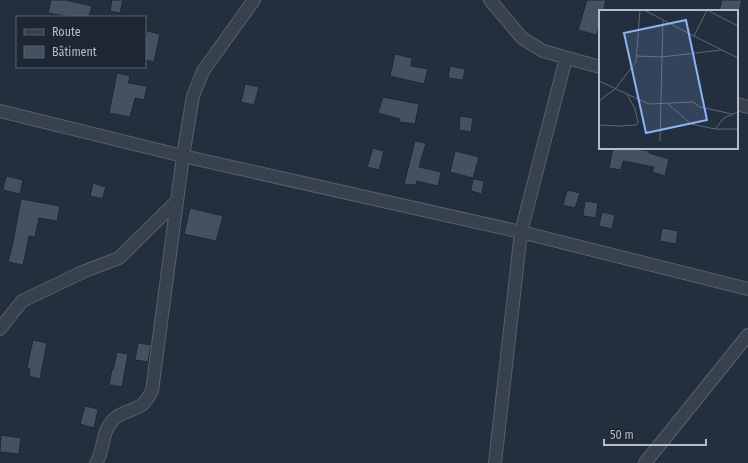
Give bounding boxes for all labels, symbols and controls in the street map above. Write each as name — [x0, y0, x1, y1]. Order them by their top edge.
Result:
inset map — [599, 10, 738, 149]
legend — [16, 16, 146, 68]
text: Route — [52, 25, 81, 39]
text: Bâtiment — [52, 45, 97, 59]
scale bar — [604, 421, 706, 447]
text: 50 m — [610, 428, 634, 442]

